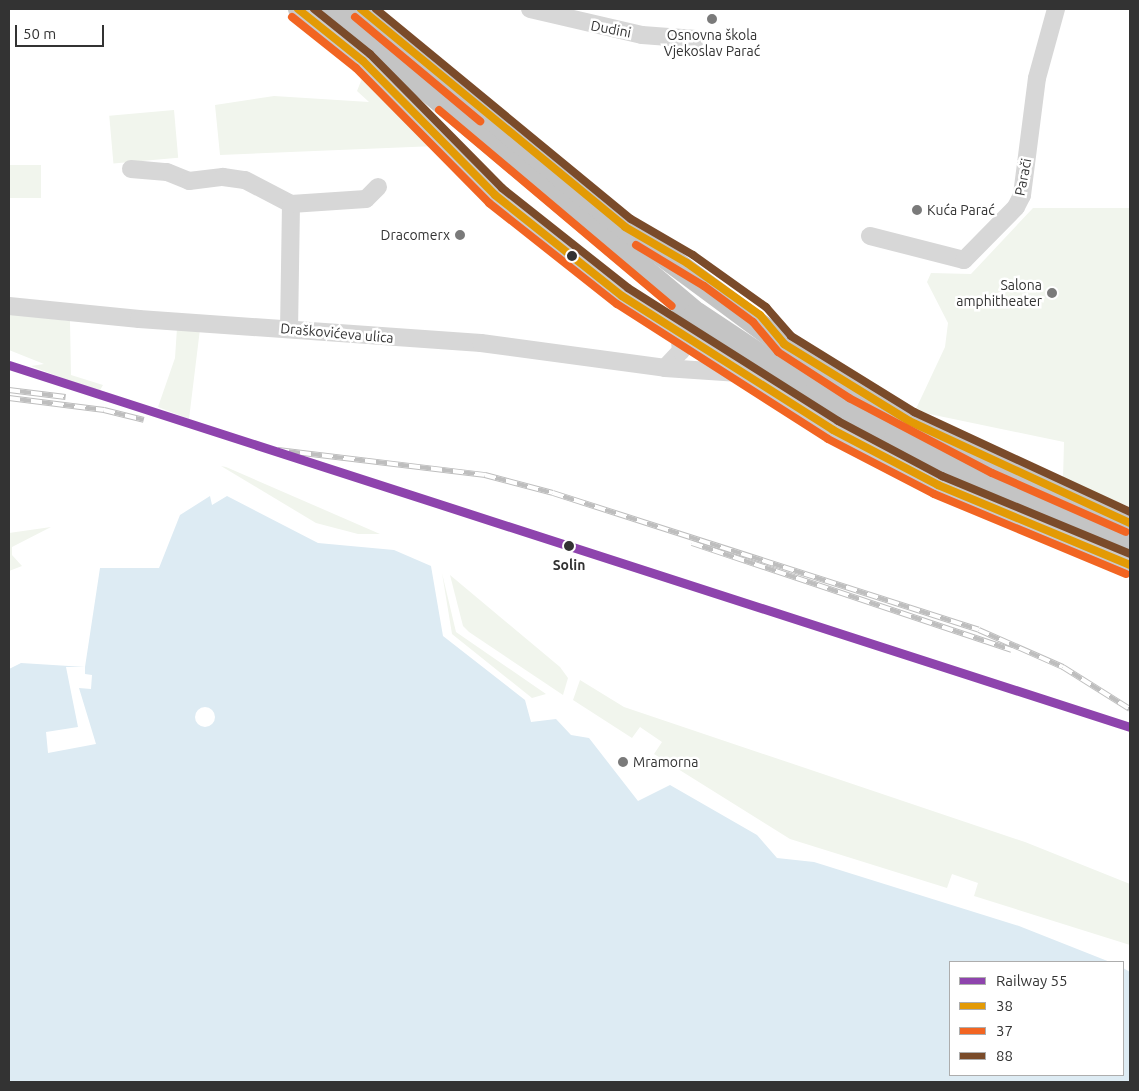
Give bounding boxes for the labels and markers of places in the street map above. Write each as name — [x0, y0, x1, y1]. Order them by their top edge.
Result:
marker: Osnovna škola Vjekoslav Parać — [706, 13, 718, 25]
place label: Osnovna škola Vjekoslav Parać — [664, 27, 760, 59]
place label: Kuća Parać — [927, 202, 995, 218]
marker: Kuća Parać — [911, 204, 923, 216]
place label: Dracomerx — [381, 227, 450, 243]
marker: Dracomerx — [454, 229, 466, 241]
unlabelled marker — [567, 251, 577, 261]
place label: Salona amphitheater — [956, 277, 1042, 310]
marker: Salona amphitheater — [1046, 287, 1058, 299]
marker: Solin — [560, 537, 578, 555]
place label: Solin — [553, 557, 585, 573]
place label: Mramorna — [633, 754, 698, 770]
marker: Mramorna — [617, 756, 629, 768]

